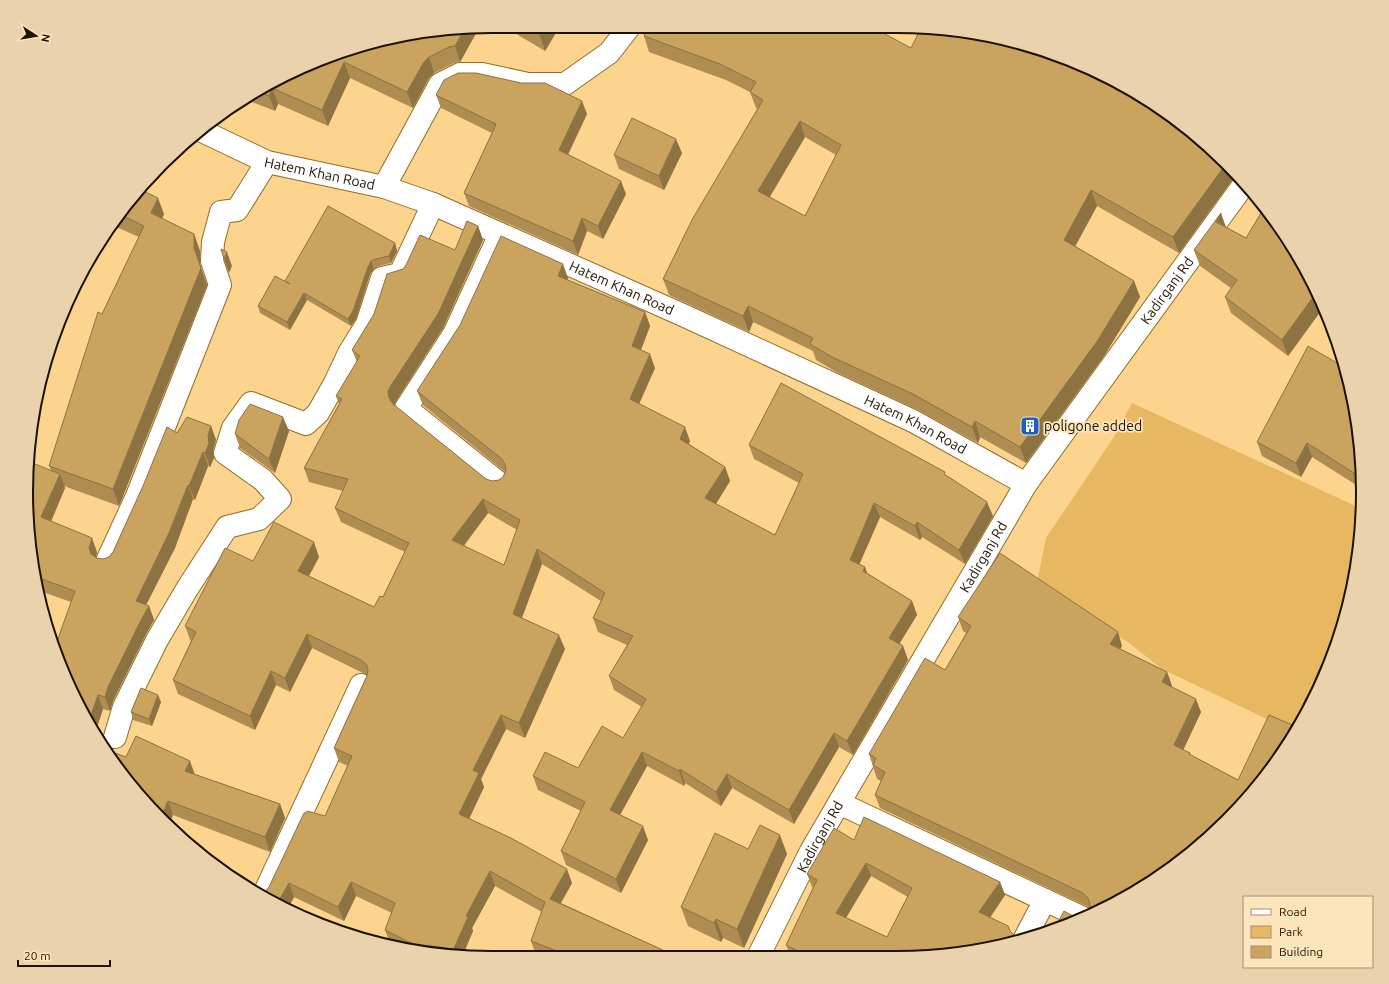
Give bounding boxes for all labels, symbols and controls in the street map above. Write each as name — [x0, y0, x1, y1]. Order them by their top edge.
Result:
north arrow — [16, 16, 56, 56]
text: N — [39, 33, 53, 43]
street label: Hatem Khan Road — [263, 154, 377, 193]
street label: Kadirganj Rd — [1137, 254, 1197, 327]
street label: Hatem Khan Road — [567, 258, 676, 318]
street label: Hatem Khan Road — [862, 392, 969, 457]
building icon: poligone added — [1019, 415, 1041, 437]
place label: poligone added — [1044, 418, 1142, 434]
street label: Kadirganj Rd — [956, 519, 1010, 595]
street label: Kadirganj Rd — [794, 798, 846, 875]
legend — [1243, 896, 1373, 968]
text: Road — [1279, 905, 1307, 918]
text: Park — [1279, 925, 1303, 938]
scale bar — [18, 942, 110, 968]
text: Building — [1279, 945, 1323, 958]
text: 20 m — [24, 949, 51, 962]

